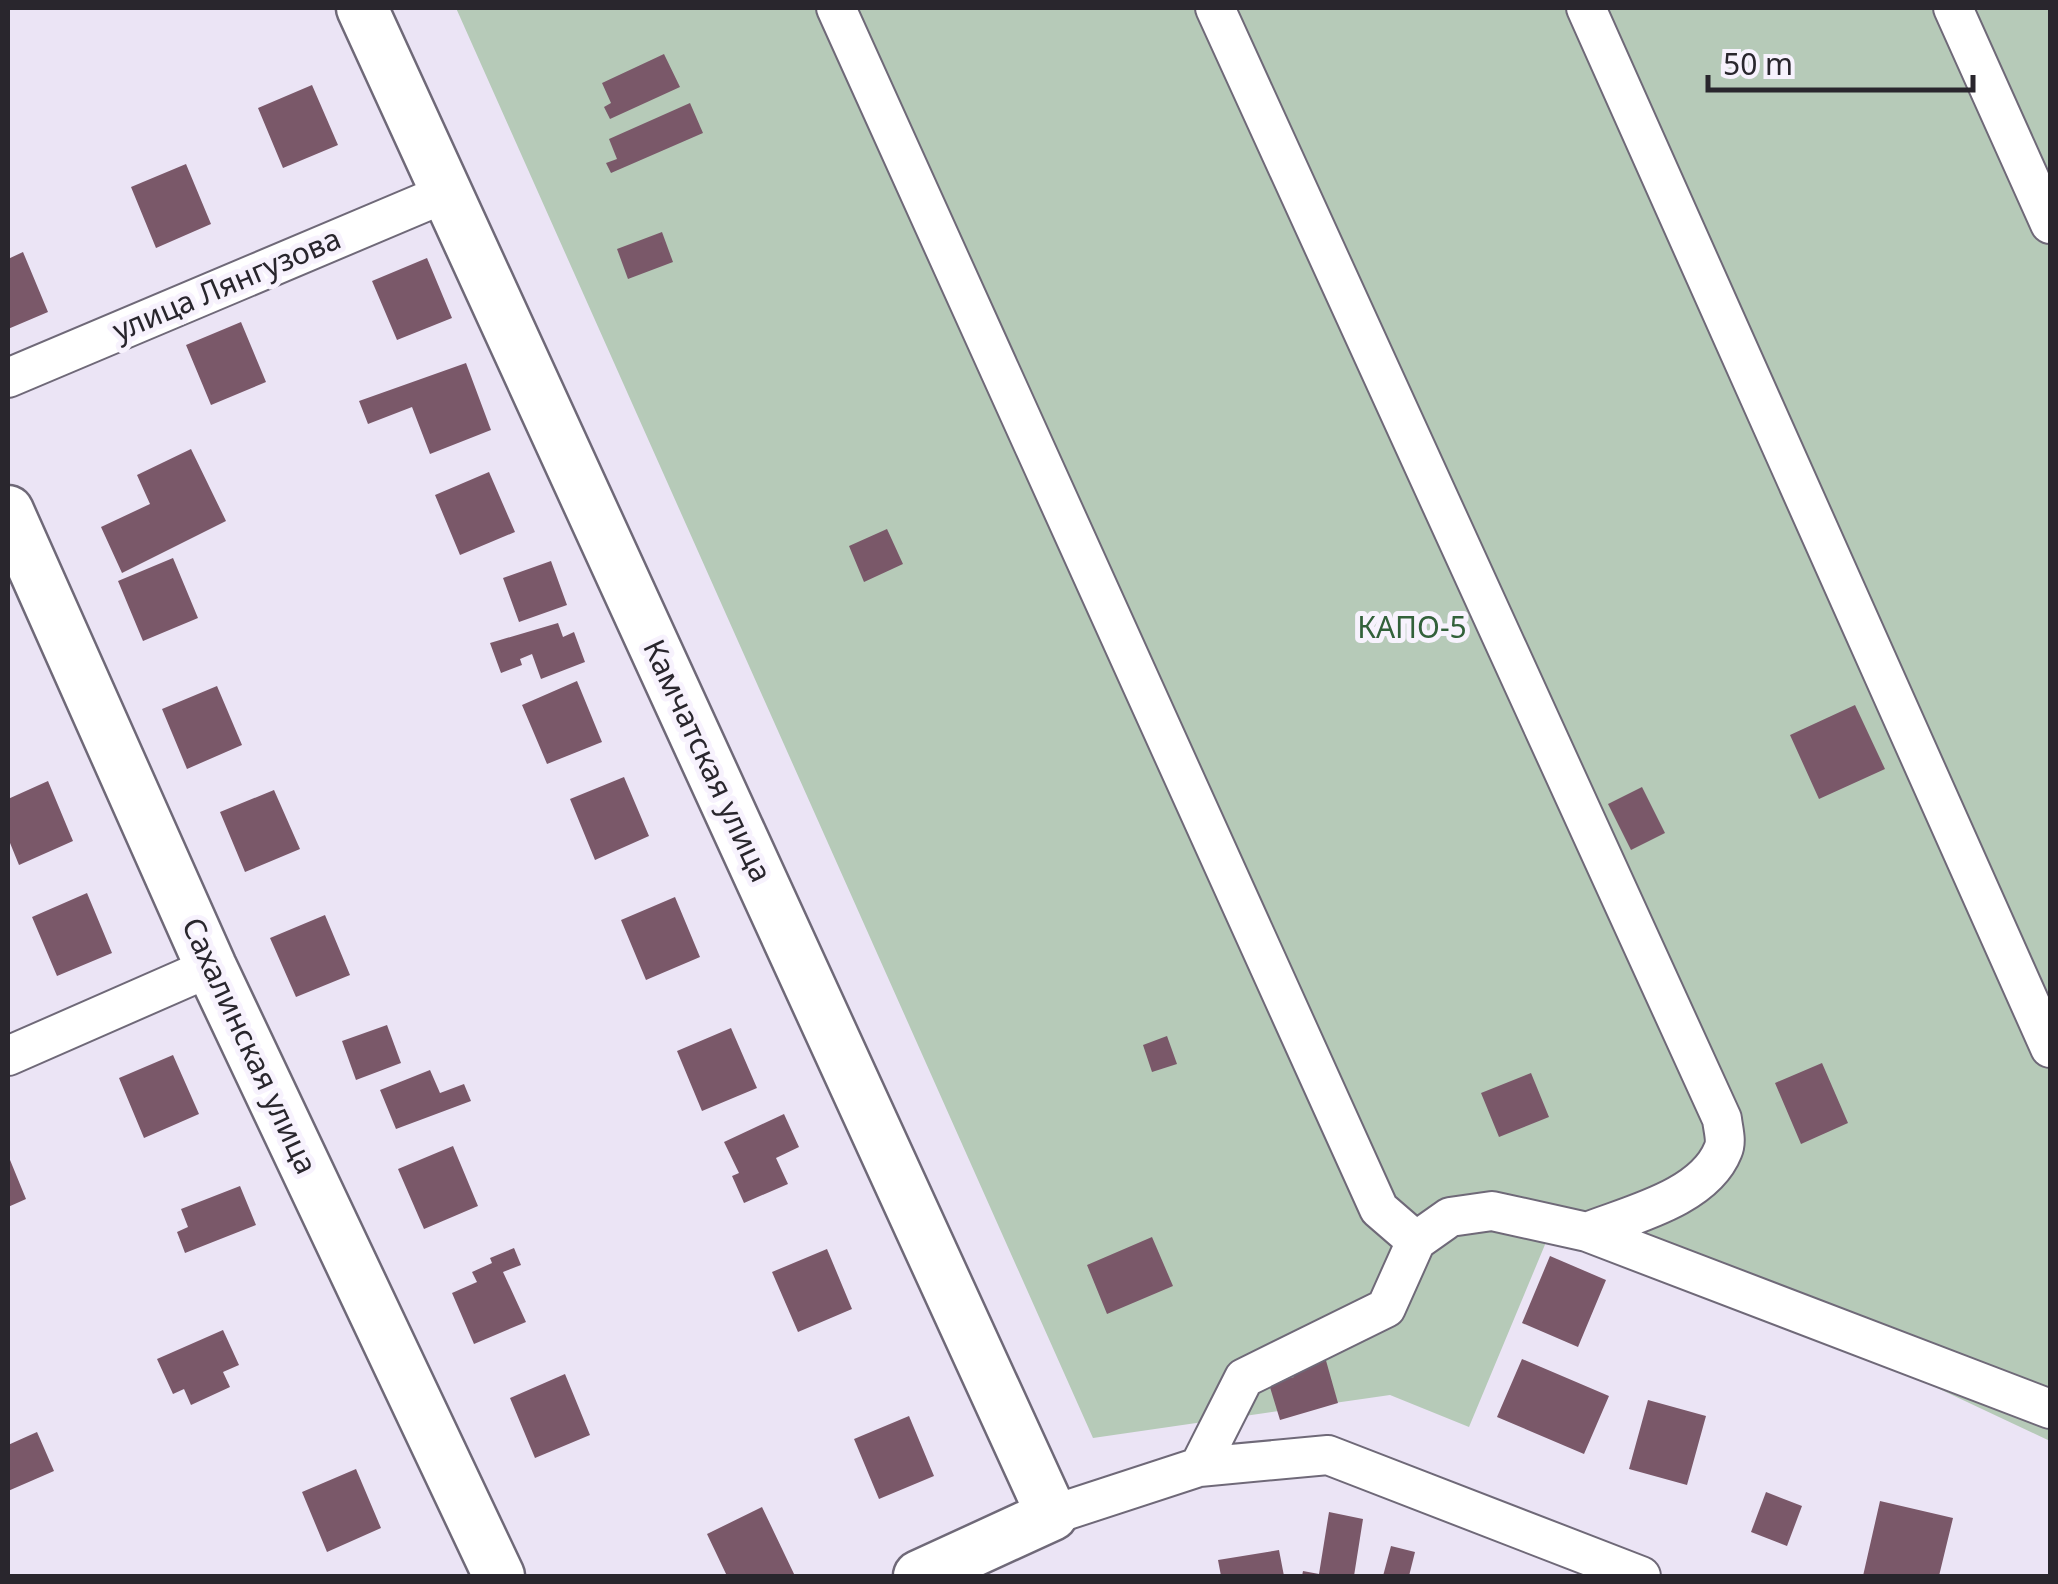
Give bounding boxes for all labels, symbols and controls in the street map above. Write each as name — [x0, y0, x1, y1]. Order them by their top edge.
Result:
scale bar — [1708, 30, 1973, 92]
text: 50 m — [1723, 43, 1793, 84]
street label: улица Лянгузова — [106, 217, 347, 350]
park label: КАПО-5 — [1357, 606, 1467, 647]
street label: Камчатская улица — [634, 633, 782, 888]
street label: Сахалинская улица — [173, 911, 328, 1180]

